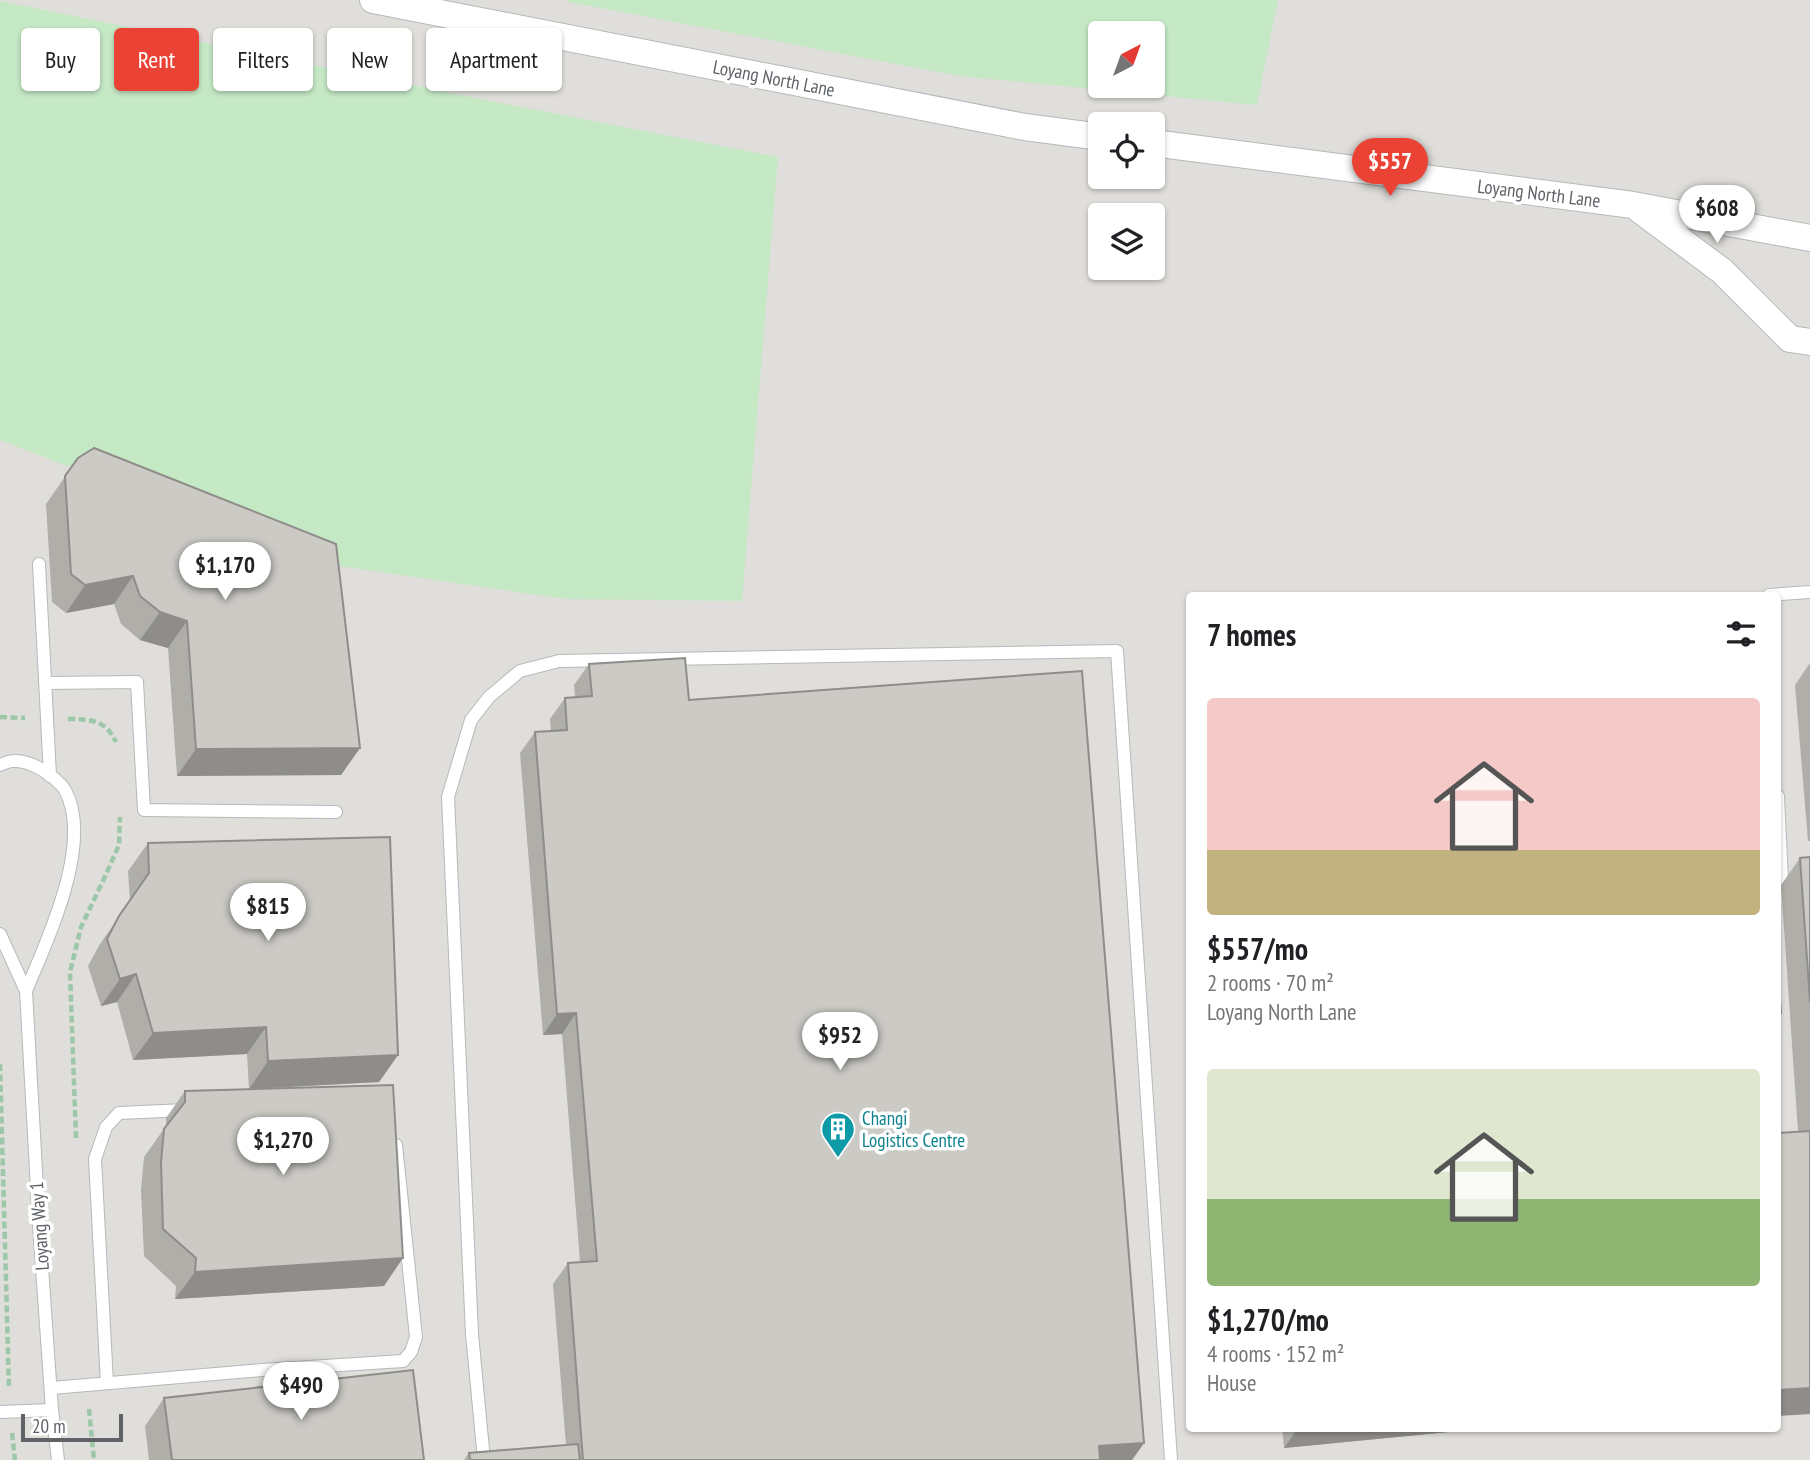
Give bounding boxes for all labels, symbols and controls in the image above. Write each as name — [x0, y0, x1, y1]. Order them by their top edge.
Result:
north arrow — [1088, 21, 1166, 98]
map controls — [1088, 21, 1165, 280]
chip: Buy — [21, 28, 100, 91]
chip: Rent — [114, 28, 199, 91]
chip: Filters — [213, 28, 313, 91]
chip: New — [327, 28, 412, 91]
chip: Apartment — [426, 28, 562, 91]
street label: Loyang North Lane — [711, 54, 837, 102]
button: locate — [1088, 112, 1165, 189]
pin: $557 — [1349, 138, 1431, 198]
text: $557 — [1368, 146, 1412, 175]
street label: Loyang North Lane — [1476, 174, 1602, 212]
pin: $608 — [1676, 186, 1758, 245]
text: $608 — [1695, 193, 1739, 222]
button: layers — [1088, 203, 1165, 280]
pin: $1,170 — [168, 542, 282, 602]
text: $1,170 — [195, 550, 255, 579]
text: 7 homes — [1207, 615, 1296, 654]
icon: filters — [1722, 615, 1760, 653]
icon: home — [1421, 743, 1547, 869]
pin: $815 — [227, 884, 309, 943]
text: $815 — [246, 891, 290, 920]
text: $557/mo — [1207, 929, 1308, 968]
text: 2 rooms · 70 m² — [1207, 968, 1334, 997]
text: Loyang North Lane — [1207, 997, 1357, 1026]
pin: $952 — [799, 1012, 881, 1072]
text: $952 — [818, 1020, 862, 1049]
place label: Changi Logistics Centre — [862, 1106, 965, 1152]
building icon: Changi Logistics Centre — [819, 1110, 857, 1159]
icon: home — [1421, 1114, 1547, 1240]
pin: $1,270 — [226, 1118, 340, 1177]
text: $1,270 — [253, 1125, 313, 1154]
street label: Loyang Way 1 — [24, 1181, 54, 1271]
text: $1,270/mo — [1207, 1300, 1329, 1339]
text: 4 rooms · 152 m² — [1207, 1339, 1344, 1368]
pin: $490 — [260, 1362, 342, 1422]
text: House — [1207, 1368, 1257, 1397]
text: $490 — [279, 1370, 323, 1399]
scale bar — [21, 1411, 122, 1443]
text: 20 m — [32, 1414, 66, 1438]

